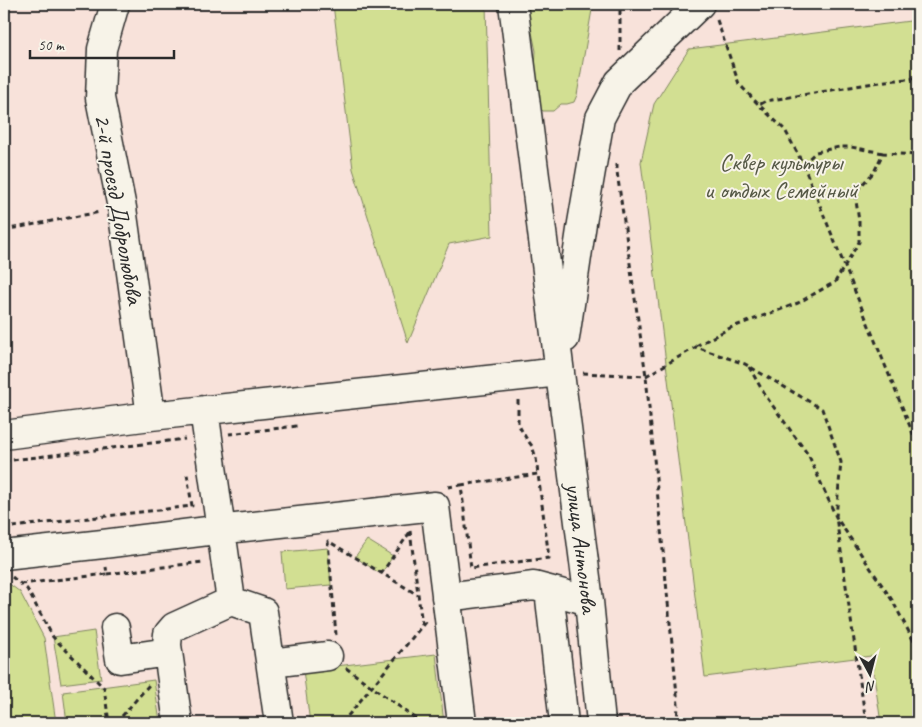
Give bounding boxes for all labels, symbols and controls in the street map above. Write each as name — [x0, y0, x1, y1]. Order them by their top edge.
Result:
scale bar — [30, 28, 174, 60]
text: 50 m — [38, 36, 65, 55]
street label: 2-й проезд Добролюбова — [87, 111, 151, 308]
park label: Сквер культуры и отдых Семейный — [704, 147, 860, 205]
street label: улица Антонова — [559, 480, 605, 617]
north arrow — [844, 650, 894, 700]
text: N — [864, 677, 877, 696]

